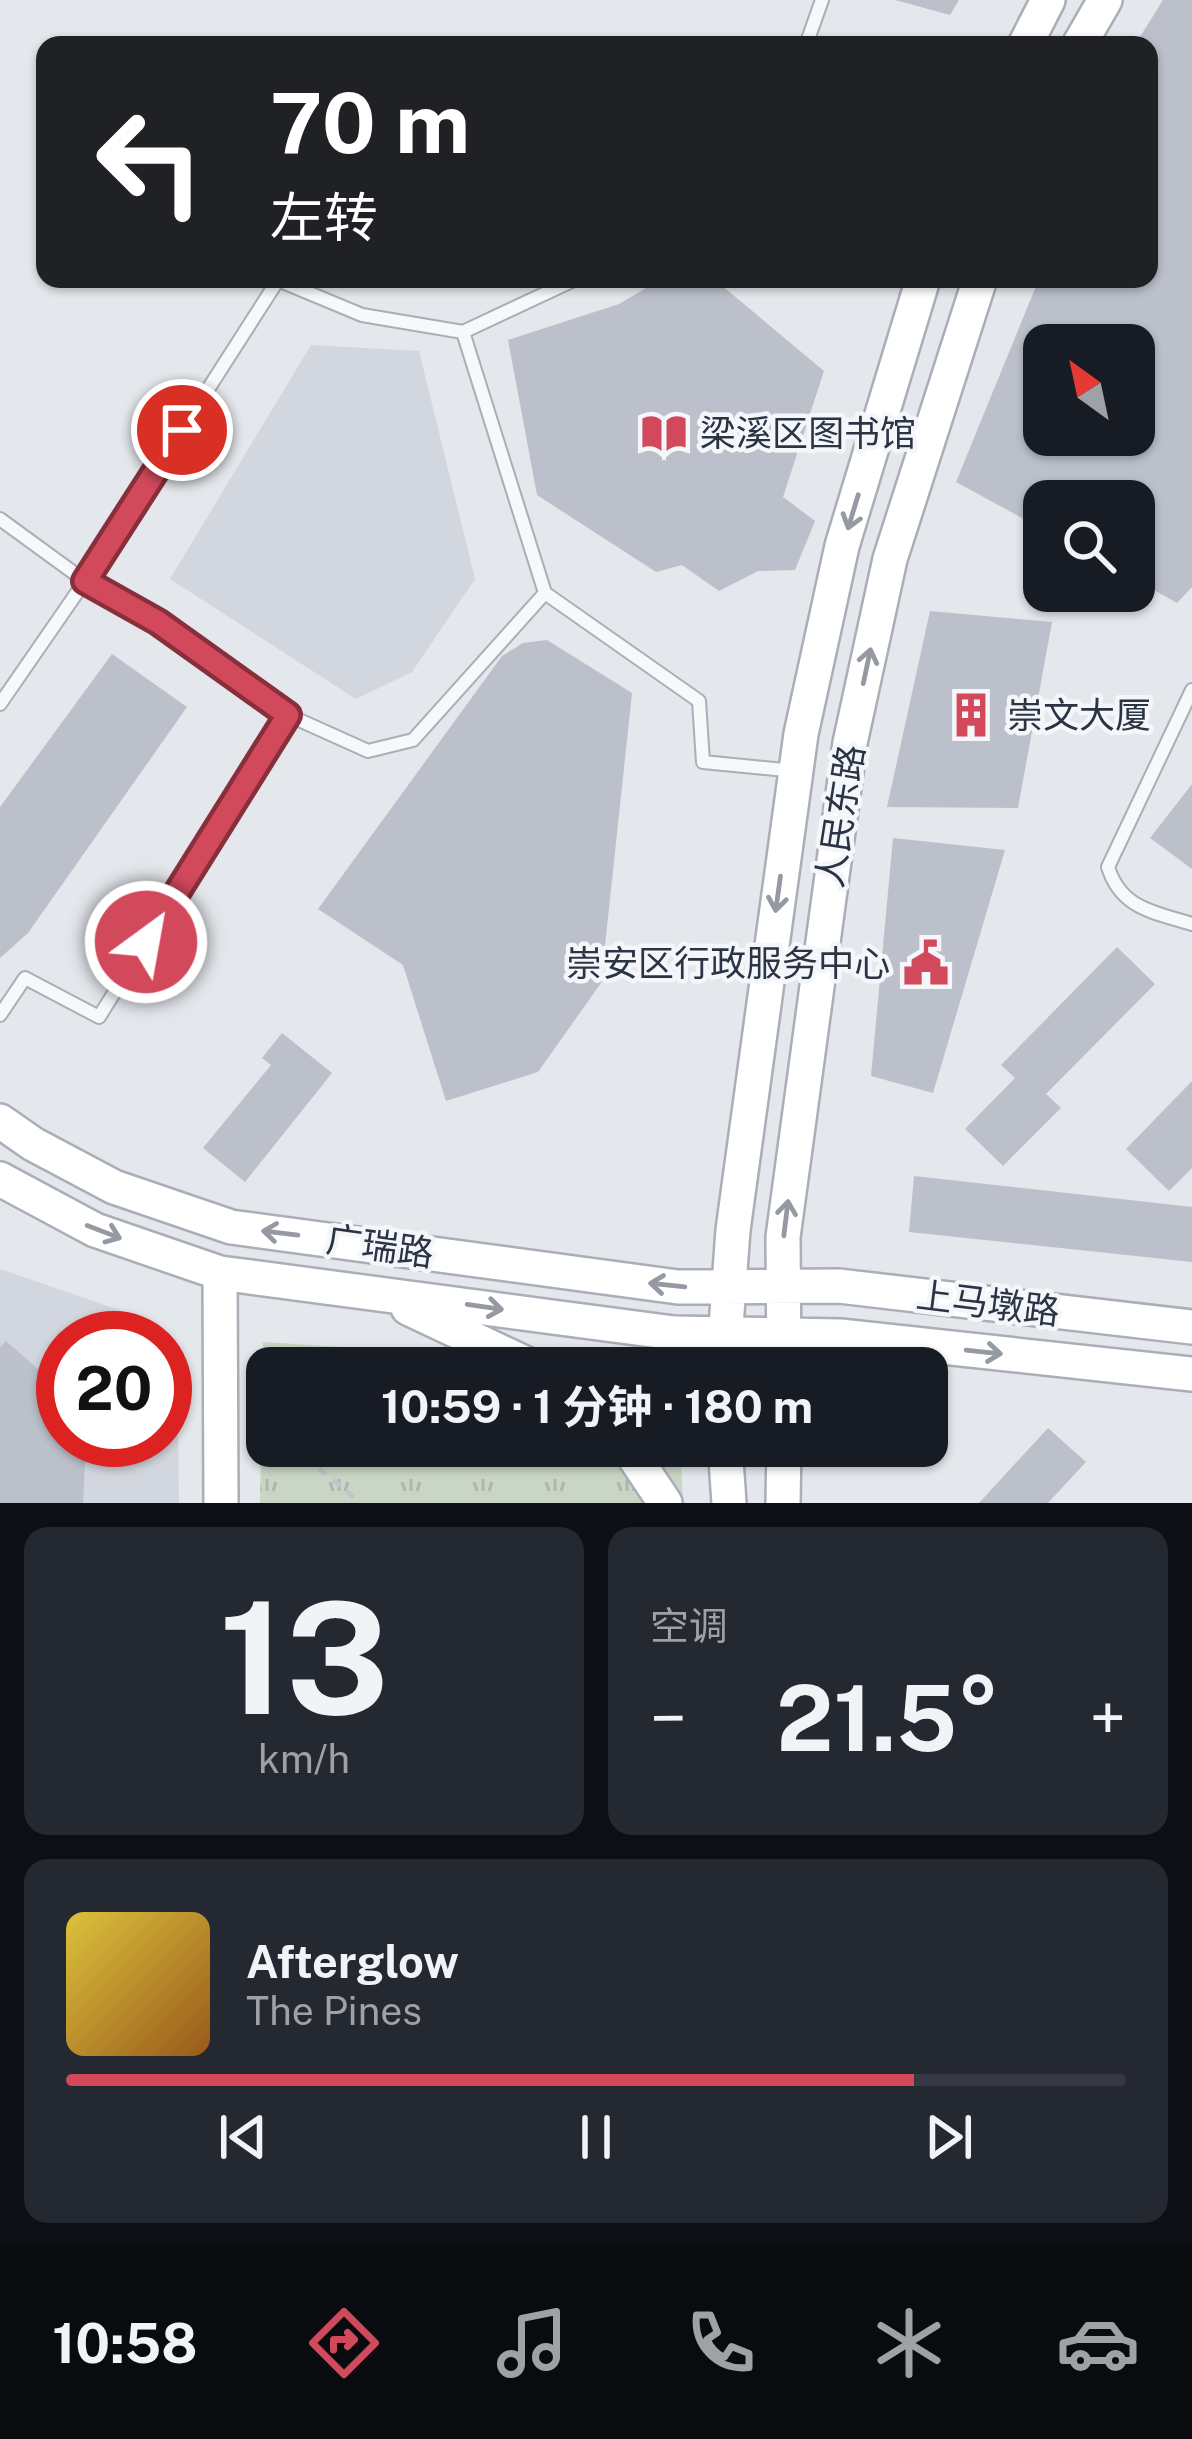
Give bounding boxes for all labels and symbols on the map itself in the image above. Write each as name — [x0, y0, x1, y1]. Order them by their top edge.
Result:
north arrow — [1023, 324, 1155, 456]
pin — [131, 379, 233, 481]
library icon: 梁溪区图书馆 — [639, 408, 689, 458]
place label: 梁溪区图书馆 — [700, 412, 916, 454]
one-way arrow — [841, 492, 863, 530]
one-way arrow — [856, 648, 879, 686]
building icon: 崇文大厦 — [946, 690, 996, 740]
place label: 崇文大厦 — [1007, 694, 1151, 736]
street label: 人民东路 — [808, 742, 872, 890]
one-way arrow — [766, 874, 789, 913]
position arrow — [83, 879, 209, 1005]
public building icon: 崇安区行政服务中心 — [901, 938, 951, 988]
place label: 崇安区行政服务中心 — [566, 942, 890, 984]
one-way arrow — [775, 1199, 797, 1238]
street label: 广瑞路 — [324, 1218, 436, 1274]
one-way arrow — [262, 1221, 301, 1243]
one-way arrow — [84, 1223, 121, 1245]
one-way arrow — [648, 1273, 687, 1296]
street label: 上马墩路 — [914, 1273, 1062, 1333]
one-way arrow — [465, 1296, 504, 1318]
speed limit sign: 20 — [36, 1311, 192, 1467]
one-way arrow — [964, 1341, 1003, 1364]

